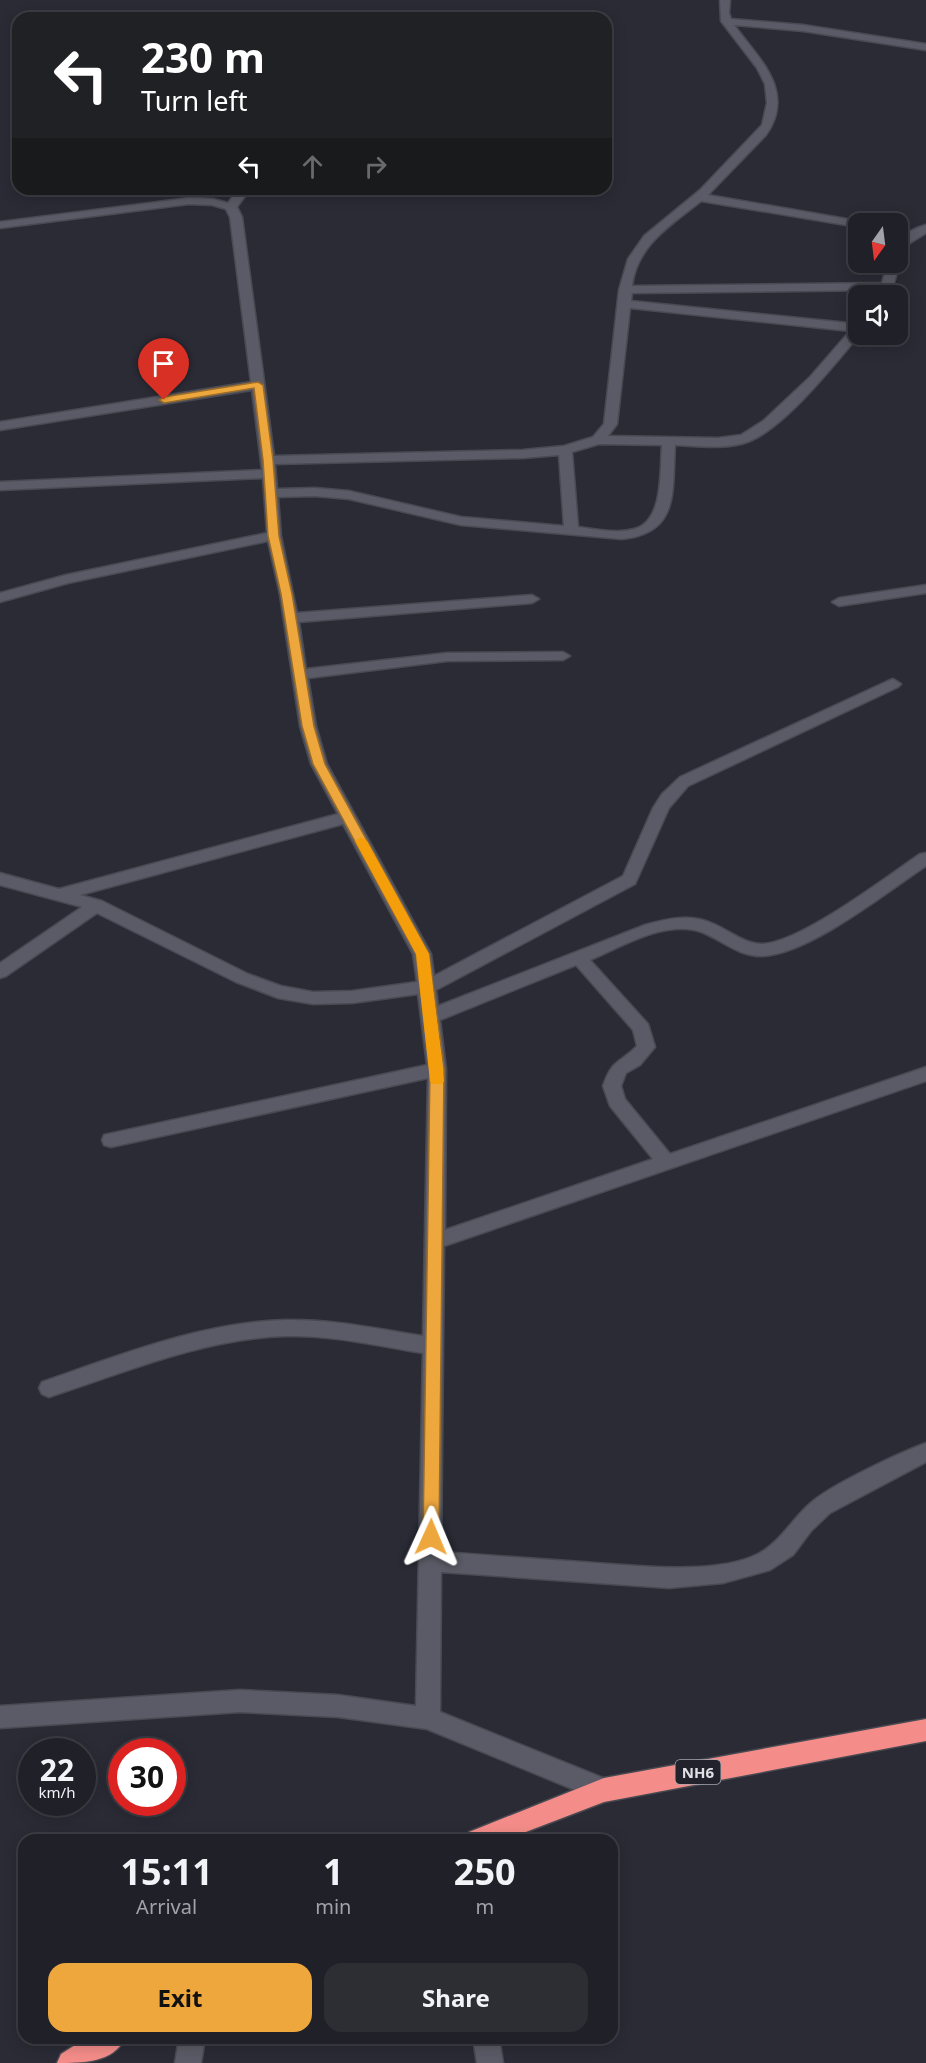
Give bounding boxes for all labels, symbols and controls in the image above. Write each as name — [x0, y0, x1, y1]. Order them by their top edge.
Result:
text: 230 m — [141, 28, 265, 85]
icon: left — [42, 36, 120, 114]
text: Turn left — [141, 82, 247, 119]
icon: left — [233, 150, 266, 183]
icon: ahead — [296, 150, 329, 183]
icon: right — [359, 150, 392, 183]
north arrow — [848, 213, 908, 273]
map controls — [848, 213, 908, 345]
button: sound — [848, 285, 908, 345]
pin — [138, 338, 189, 400]
icon: arrive — [147, 347, 180, 380]
position arrow — [399, 1505, 463, 1569]
speed limit sign: 30 — [108, 1738, 186, 1816]
text: 22 — [40, 1749, 74, 1790]
road number: NH6 — [676, 1760, 720, 1784]
text: km/h — [39, 1782, 75, 1802]
text: 15:11 — [120, 1847, 213, 1896]
text: 1 — [323, 1847, 344, 1896]
text: 250 — [454, 1847, 516, 1896]
text: Arrival — [136, 1893, 197, 1920]
text: min — [315, 1893, 351, 1920]
text: m — [475, 1893, 494, 1920]
button: Exit — [48, 1963, 312, 2032]
button: Share — [324, 1963, 588, 2032]

